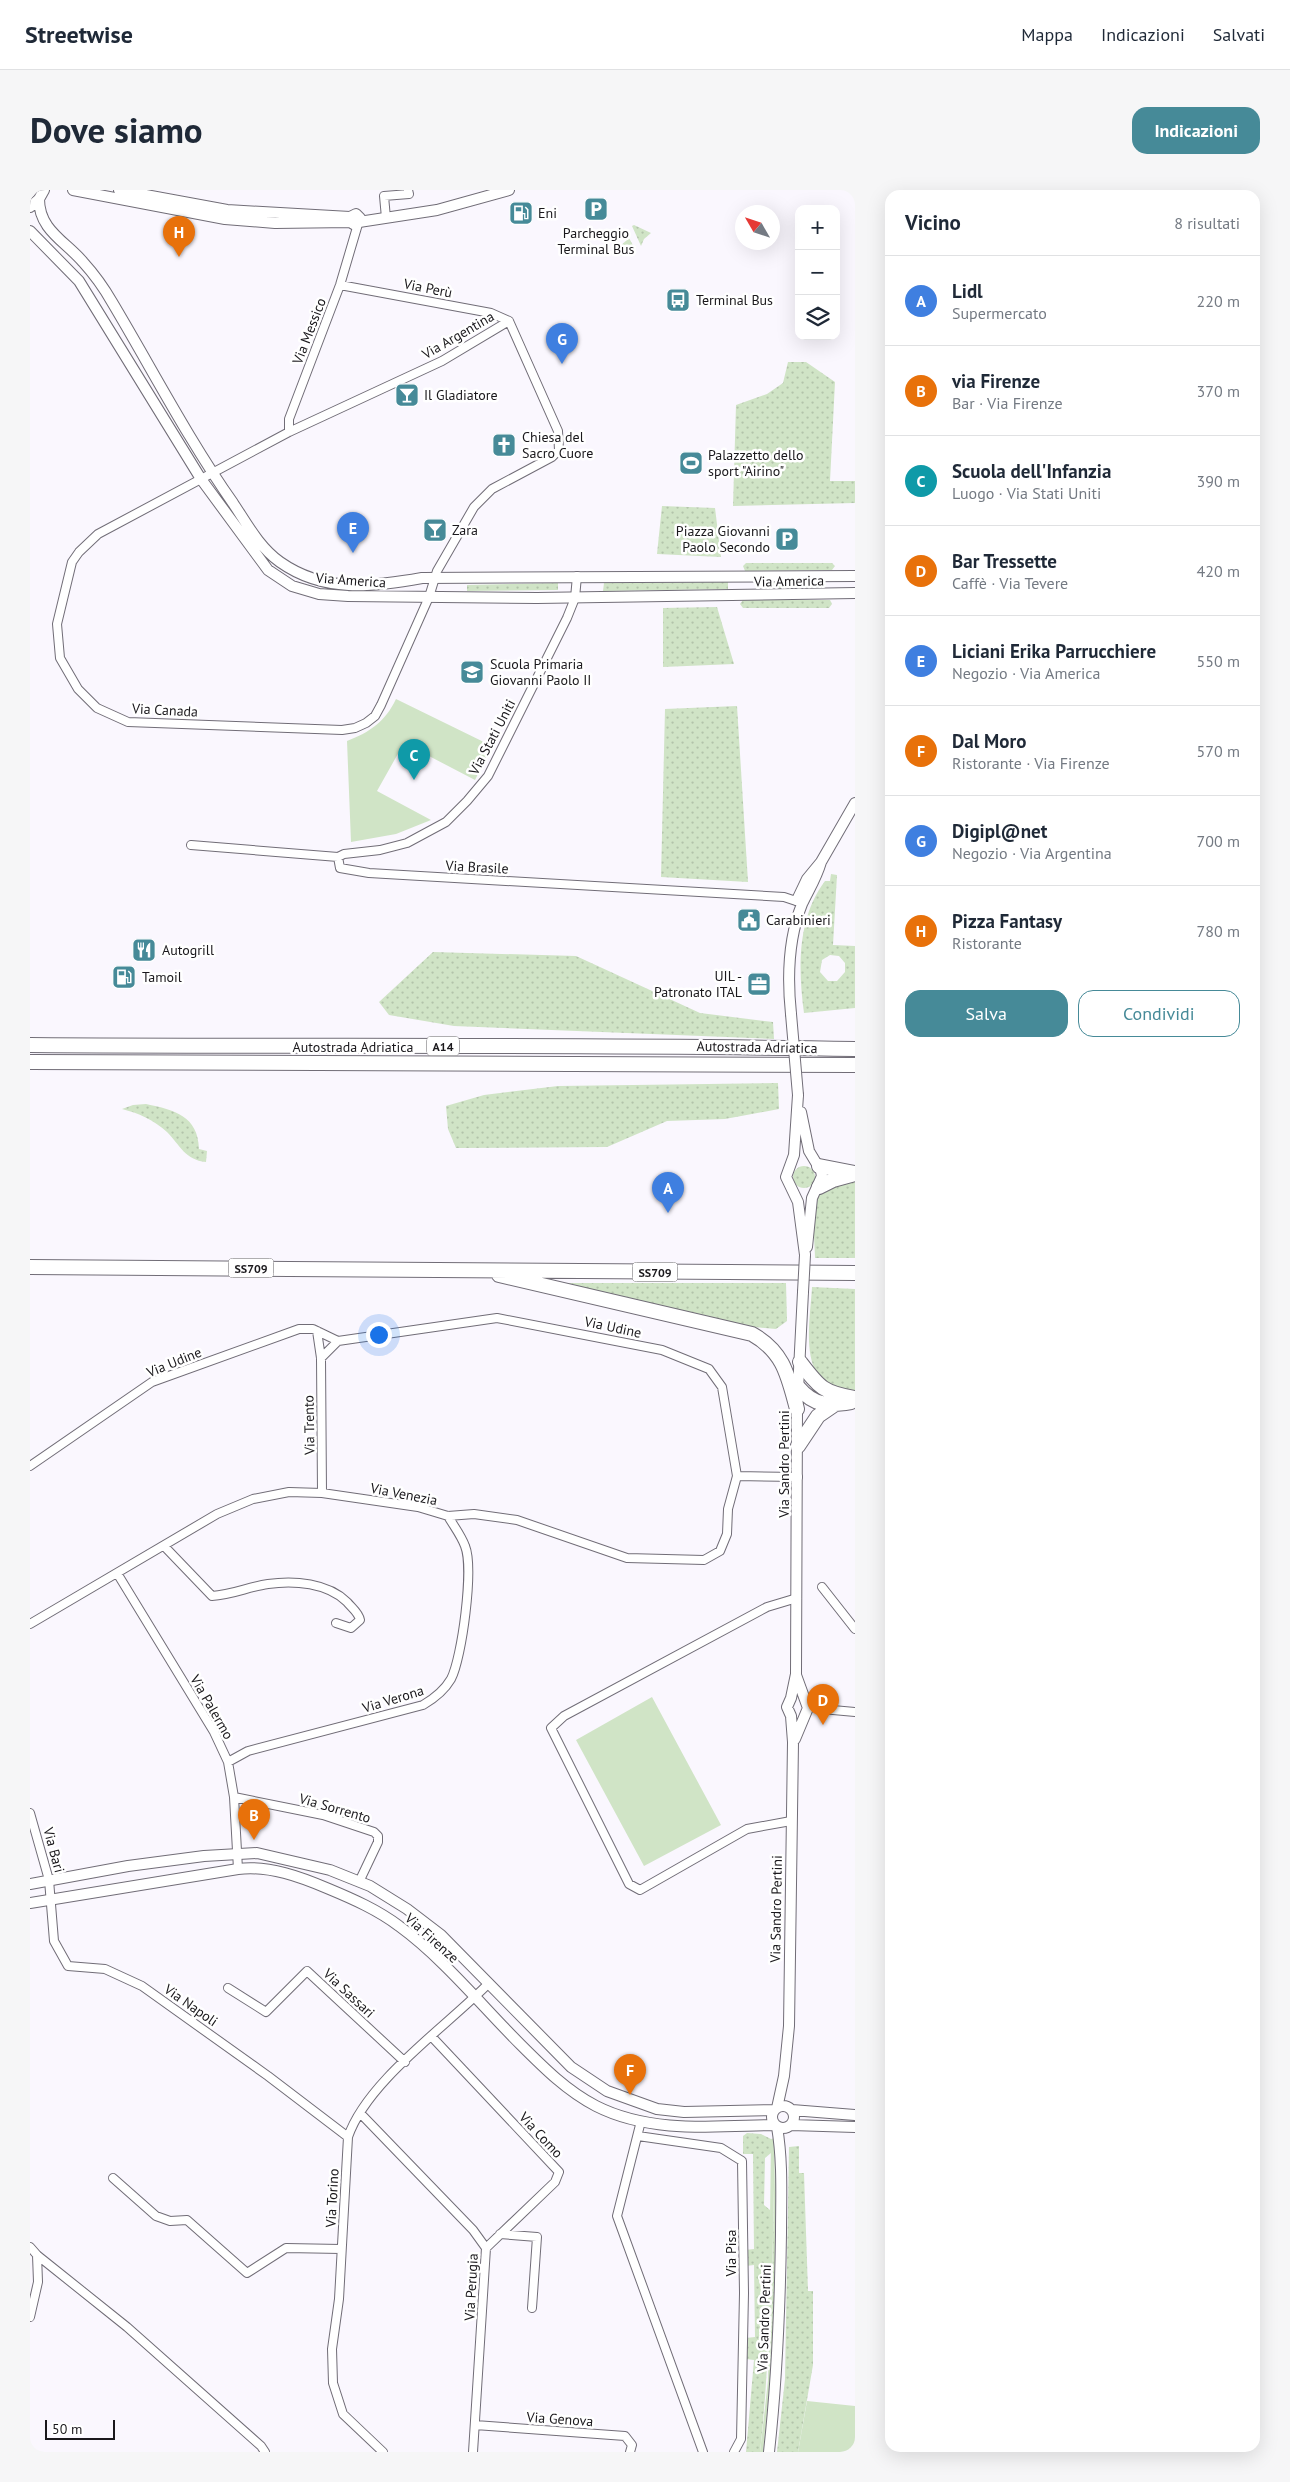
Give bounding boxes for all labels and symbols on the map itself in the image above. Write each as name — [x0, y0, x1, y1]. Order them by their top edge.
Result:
parking icon: Parcheggio Terminal Bus — [583, 196, 609, 222]
fuel station icon: Eni — [508, 200, 534, 226]
place label: Eni — [538, 204, 557, 222]
north arrow — [735, 205, 780, 250]
pin: H — [163, 216, 195, 257]
place label: Parcheggio Terminal Bus — [557, 224, 635, 258]
street label: Via Perù — [401, 274, 454, 302]
bus stop icon: Terminal Bus — [665, 287, 691, 313]
place label: Terminal Bus — [696, 291, 773, 309]
street label: Via Messico — [288, 295, 330, 368]
street label: Via Argentina — [418, 307, 497, 363]
pin: G — [546, 323, 578, 364]
bar icon: Il Gladiatore — [394, 382, 420, 408]
place label: Il Gladiatore — [424, 386, 498, 404]
place label: Chiesa del Sacro Cuore — [522, 428, 593, 462]
church icon: Chiesa del Sacro Cuore — [491, 432, 517, 458]
place label: Palazzetto dello sport "Airino" — [708, 446, 804, 480]
sports icon: Palazzetto dello sport "Airino" — [678, 450, 704, 476]
pin: E — [337, 512, 369, 553]
bar icon: Zara — [422, 517, 448, 543]
place label: Zara — [452, 521, 478, 539]
place label: Piazza Giovanni Paolo Secondo — [676, 522, 770, 556]
parking icon: Piazza Giovanni Paolo Secondo — [774, 526, 800, 552]
street label: Via America — [314, 568, 387, 591]
street label: Via America — [753, 571, 824, 591]
place label: Scuola Primaria Giovanni Paolo II — [490, 655, 591, 689]
school or university icon: Scuola Primaria Giovanni Paolo II — [459, 659, 485, 685]
street label: Via Stati Uniti — [464, 696, 519, 779]
street label: Via Canada — [130, 699, 199, 721]
pin: C — [398, 739, 430, 780]
street label: Via Brasile — [444, 856, 509, 878]
public building icon: Carabinieri — [736, 907, 762, 933]
place label: Carabinieri — [766, 911, 831, 929]
restaurant icon: Autogrill — [131, 937, 157, 963]
place label: Autogrill — [162, 941, 214, 959]
fuel station icon: Tamoil — [111, 964, 137, 990]
place label: UIL - Patronato ITAL — [654, 967, 742, 1001]
place label: Tamoil — [142, 968, 182, 986]
office icon: UIL - Patronato ITAL — [746, 971, 772, 997]
road number: A14 — [427, 1036, 459, 1056]
street label: Autostrada Adriatica — [696, 1037, 818, 1057]
street label: Autostrada Adriatica — [293, 1038, 413, 1056]
pin: A — [652, 1172, 684, 1213]
road number: SS709 — [228, 1258, 274, 1278]
road number: SS709 — [632, 1262, 678, 1282]
street label: Via Udine — [582, 1312, 643, 1342]
your location — [366, 1322, 392, 1348]
street label: Via Udine — [143, 1343, 204, 1382]
street label: Via Trento — [299, 1395, 319, 1456]
street label: Via Sandro Pertini — [775, 1410, 793, 1519]
street label: Via Venezia — [368, 1479, 439, 1509]
street label: Via Palermo — [186, 1671, 238, 1742]
street label: Via Verona — [359, 1681, 426, 1717]
pin: D — [807, 1684, 839, 1725]
street label: Via Sorrento — [296, 1789, 373, 1827]
pin: B — [238, 1799, 270, 1840]
street label: Via Bari — [39, 1824, 69, 1875]
street label: Via Sandro Pertini — [766, 1855, 786, 1964]
street label: Via Firenze — [401, 1909, 463, 1967]
street label: Via Sassari — [319, 1964, 379, 2021]
street label: Via Napoli — [160, 1979, 221, 2030]
pin: F — [614, 2054, 646, 2095]
street label: Via Como — [515, 2108, 567, 2162]
street label: Via Torino — [321, 2168, 343, 2229]
street label: Via Pisa — [722, 2230, 740, 2277]
street label: Via Perugia — [460, 2253, 482, 2322]
street label: Via Sandro Pertini — [753, 2264, 775, 2373]
street label: Via Genova — [525, 2408, 594, 2430]
scale bar — [45, 2417, 115, 2440]

